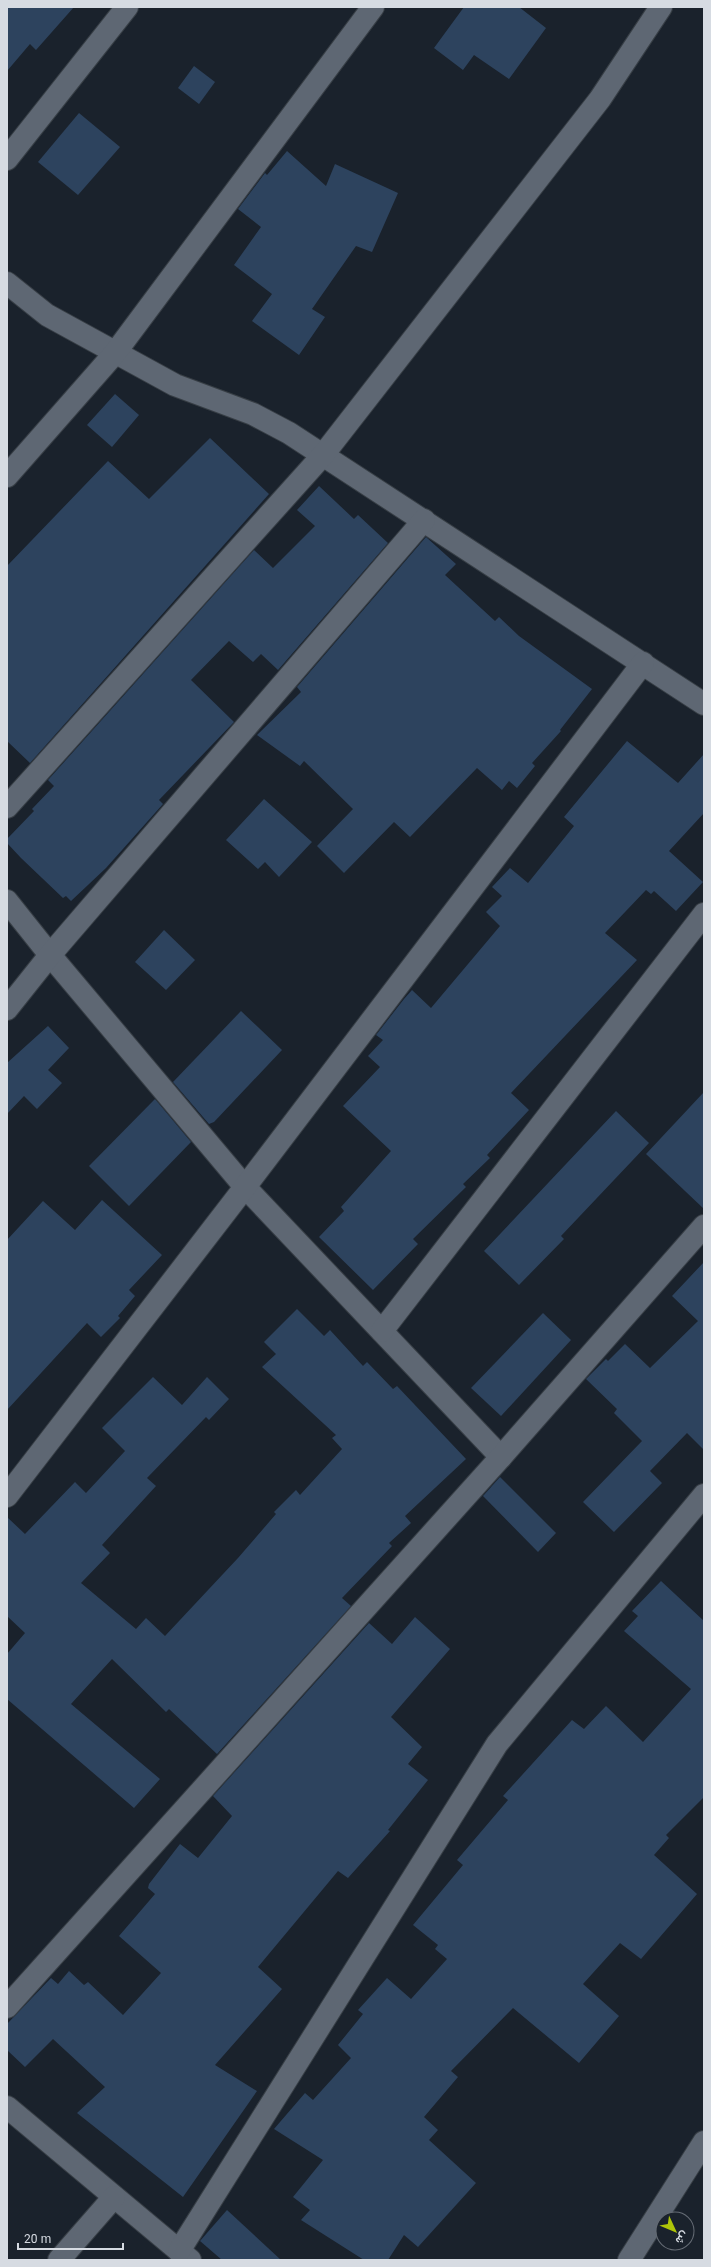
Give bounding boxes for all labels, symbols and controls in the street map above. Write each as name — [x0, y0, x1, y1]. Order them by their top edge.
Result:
north arrow — [655, 2211, 695, 2251]
scale bar — [18, 2225, 123, 2251]
text: ش — [670, 2226, 692, 2248]
text: 20 m — [24, 2231, 51, 2249]

